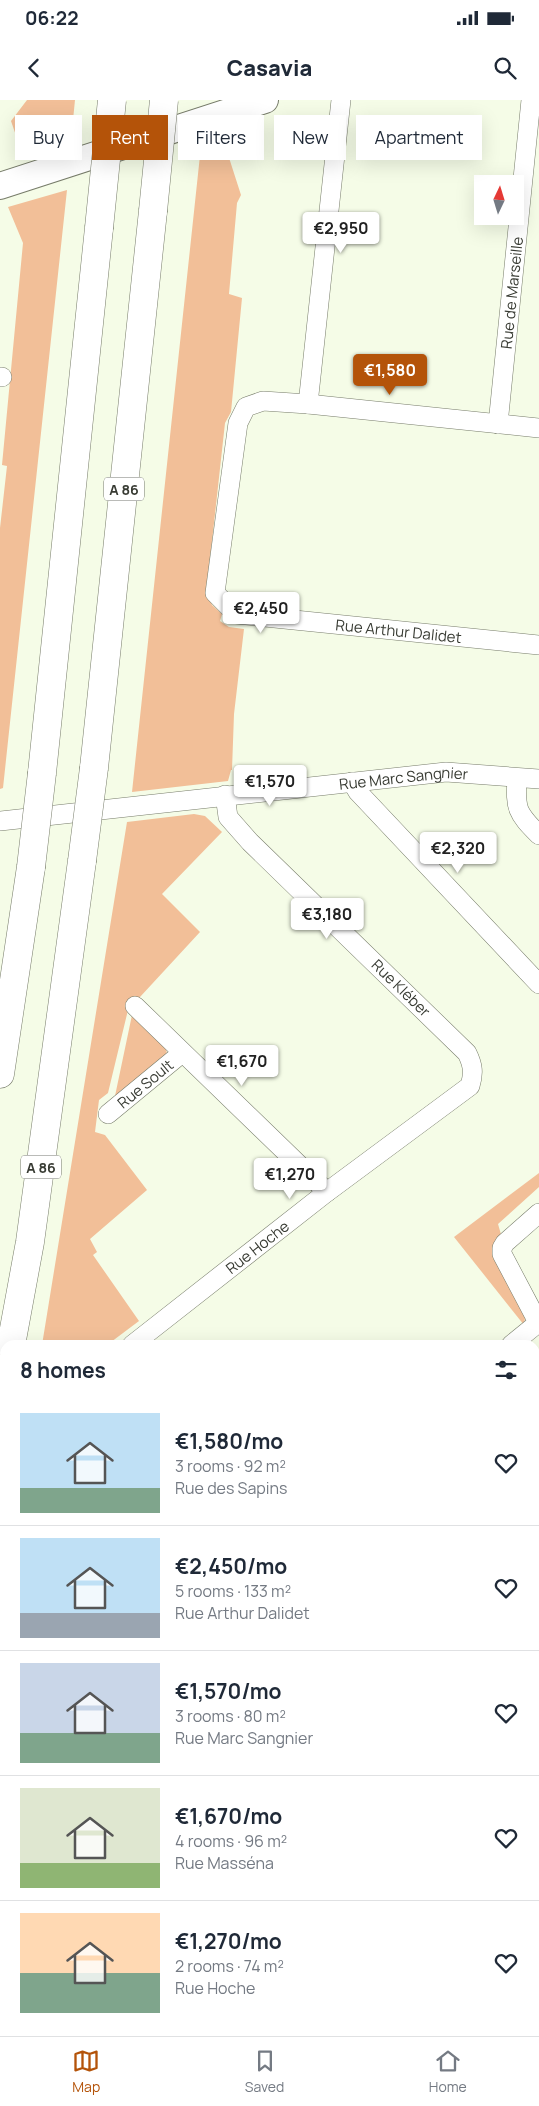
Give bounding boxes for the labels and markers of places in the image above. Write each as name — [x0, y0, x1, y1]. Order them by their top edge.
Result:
pin: €2,950 — [300, 212, 382, 254]
pin: €1,580 — [349, 354, 431, 396]
pin: €2,450 — [220, 592, 302, 634]
pin: €1,570 — [229, 764, 311, 807]
pin: €2,320 — [417, 832, 499, 874]
pin: €3,180 — [286, 898, 368, 940]
pin: €1,670 — [201, 1044, 283, 1087]
pin: €1,270 — [249, 1158, 331, 1200]

